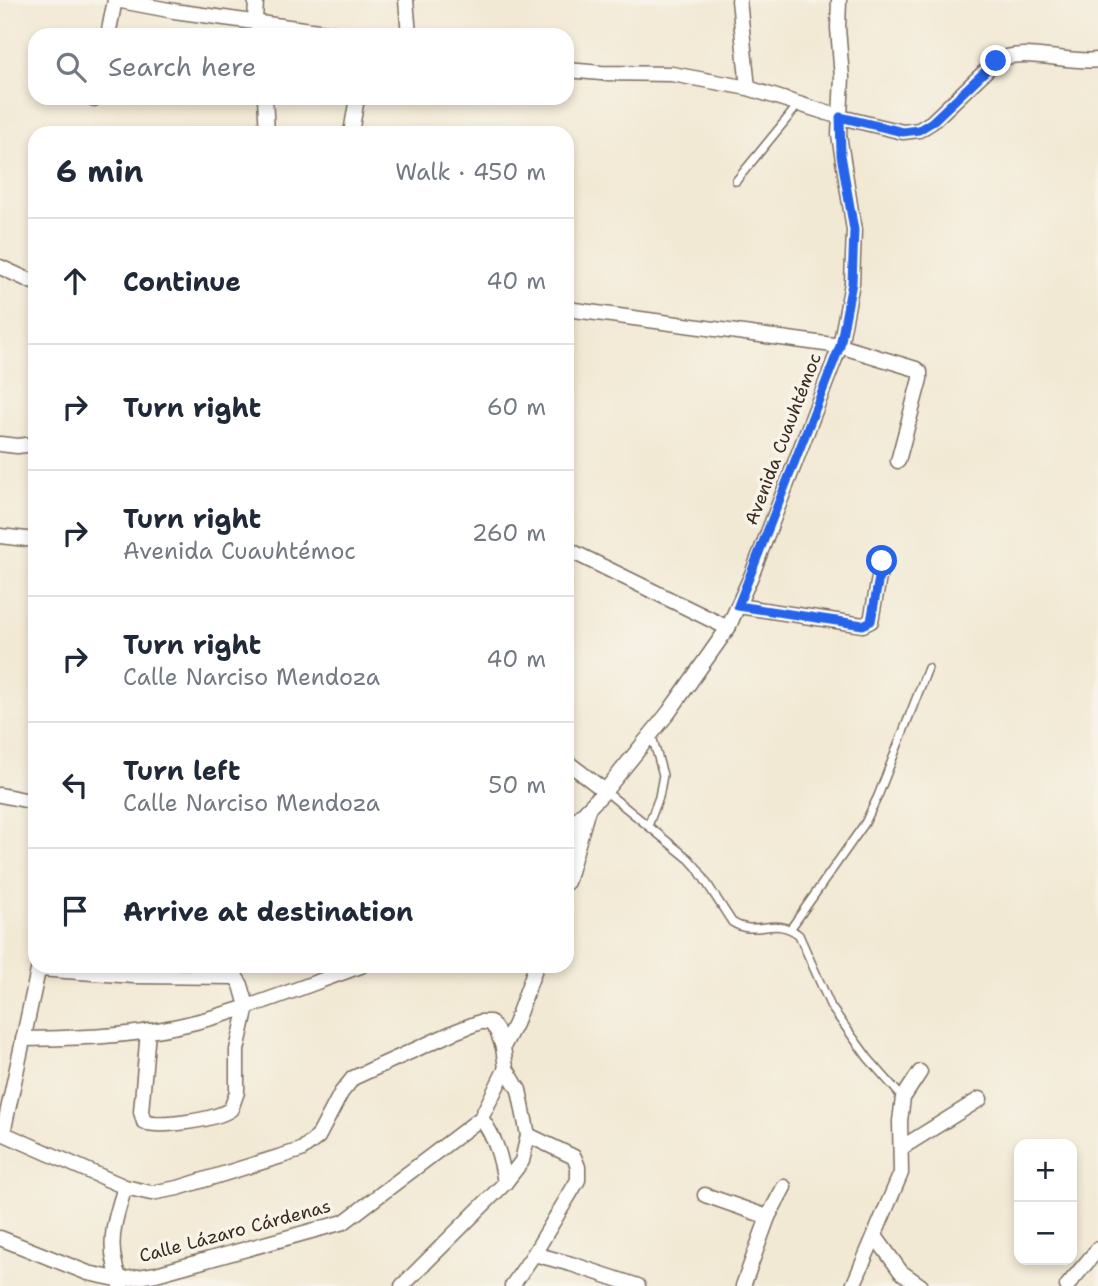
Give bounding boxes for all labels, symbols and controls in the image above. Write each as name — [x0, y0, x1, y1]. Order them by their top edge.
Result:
search box — [28, 28, 574, 105]
route end — [980, 45, 1011, 76]
icon: search — [52, 48, 90, 86]
text: Search here — [108, 49, 257, 84]
text: 6 min — [56, 151, 143, 192]
text: Walk · 450 m — [395, 157, 546, 187]
icon: ahead — [56, 262, 94, 300]
text: Continue — [123, 264, 241, 299]
text: 40 m — [486, 266, 546, 296]
street label: Avenida Cuauhtémoc — [739, 350, 827, 528]
icon: right — [56, 388, 94, 426]
text: Turn right — [123, 390, 261, 425]
text: 60 m — [487, 392, 546, 422]
text: Turn right — [123, 501, 261, 536]
icon: right — [56, 514, 94, 552]
text: 260 m — [472, 518, 546, 548]
text: Avenida Cuauhtémoc — [123, 536, 356, 566]
route start — [866, 545, 897, 576]
text: Turn right — [123, 627, 261, 662]
icon: right — [56, 640, 94, 678]
text: 40 m — [486, 644, 546, 674]
text: Calle Narciso Mendoza — [123, 662, 380, 692]
text: Turn left — [123, 753, 240, 788]
icon: left — [56, 766, 94, 804]
text: 50 m — [488, 770, 546, 800]
text: Calle Narciso Mendoza — [123, 788, 380, 818]
icon: arrive — [56, 892, 94, 930]
text: Arrive at destination — [123, 894, 413, 929]
map controls — [1014, 1139, 1077, 1265]
button: + — [1014, 1139, 1077, 1202]
street label: Calle Lázaro Cárdenas — [137, 1194, 333, 1268]
button: − — [1014, 1202, 1077, 1265]

